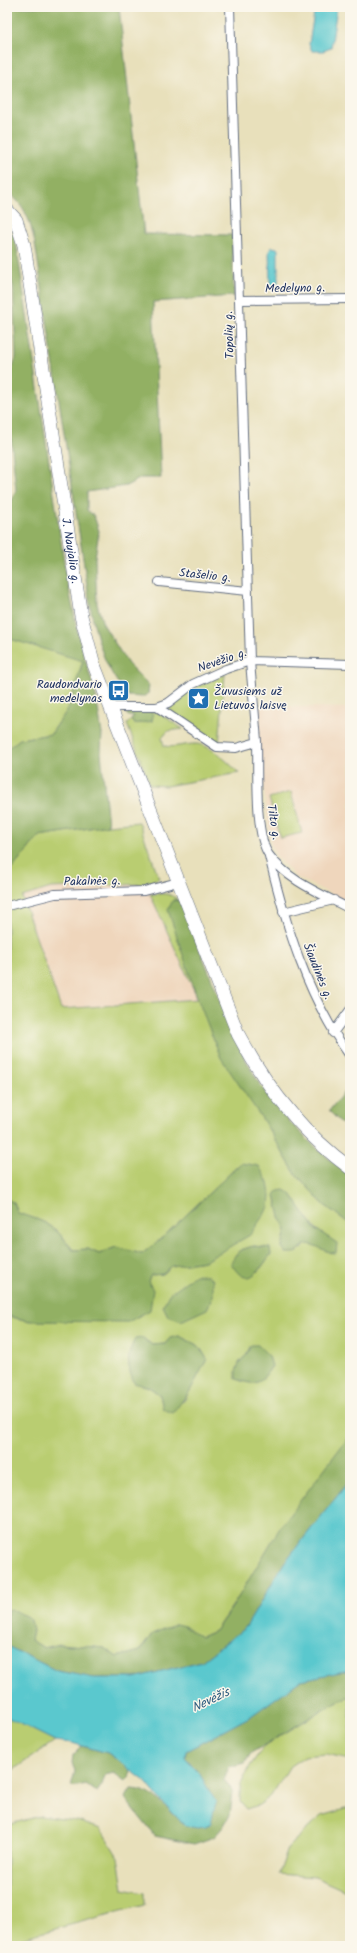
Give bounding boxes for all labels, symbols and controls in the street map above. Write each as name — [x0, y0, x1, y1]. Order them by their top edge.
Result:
street label: Medelyno g. — [265, 278, 325, 299]
street label: Topolių g. — [219, 311, 240, 359]
street label: J. Naujalio g. — [56, 517, 85, 585]
street label: Stašelio g. — [178, 563, 232, 588]
street label: Nevėžio g. — [195, 643, 249, 678]
place label: Raudondvario medelynas — [37, 675, 102, 708]
bus stop icon: Raudondvario medelynas — [105, 678, 131, 704]
place label: Žuvusiems už Lietuvos laisvę — [214, 682, 287, 715]
place icon: Žuvusiems už Lietuvos laisvę — [185, 685, 211, 711]
street label: Tilto g. — [261, 803, 286, 841]
street label: Pakalnės g. — [64, 872, 121, 891]
street label: Šiaudinės g. — [298, 940, 338, 1002]
water label: Nevėžis — [188, 1681, 235, 1719]

